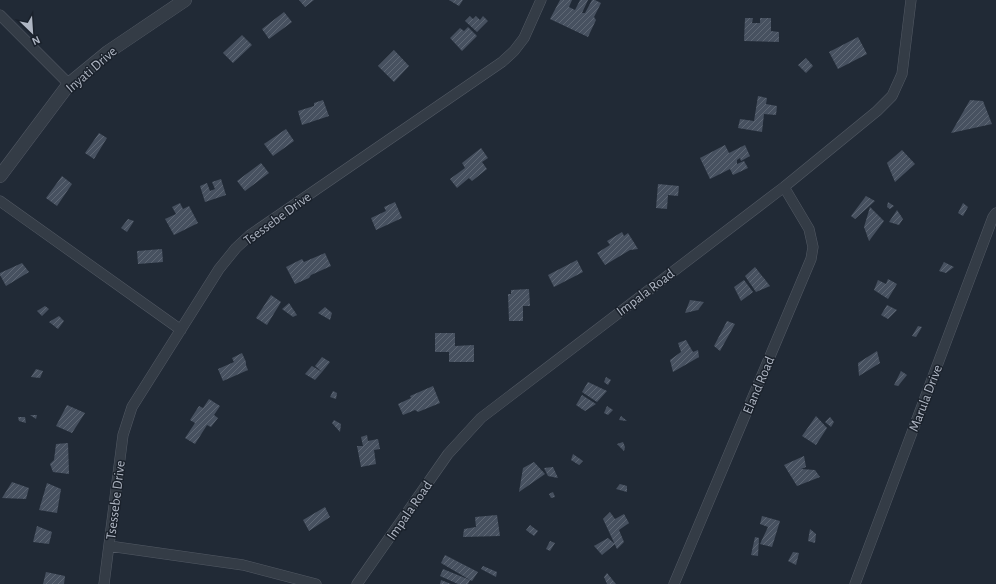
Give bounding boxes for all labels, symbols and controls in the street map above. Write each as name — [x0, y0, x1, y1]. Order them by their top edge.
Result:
north arrow — [12, 12, 52, 52]
text: N — [30, 34, 42, 47]
street label: Inyati Drive — [64, 44, 120, 95]
street label: Tsessebe Drive — [241, 190, 314, 248]
street label: Impala Road — [614, 267, 677, 319]
street label: Eland Road — [741, 355, 777, 416]
street label: Marula Drive — [907, 363, 945, 434]
street label: Tsessebe Drive — [104, 460, 128, 540]
street label: Impala Road — [384, 479, 435, 543]

